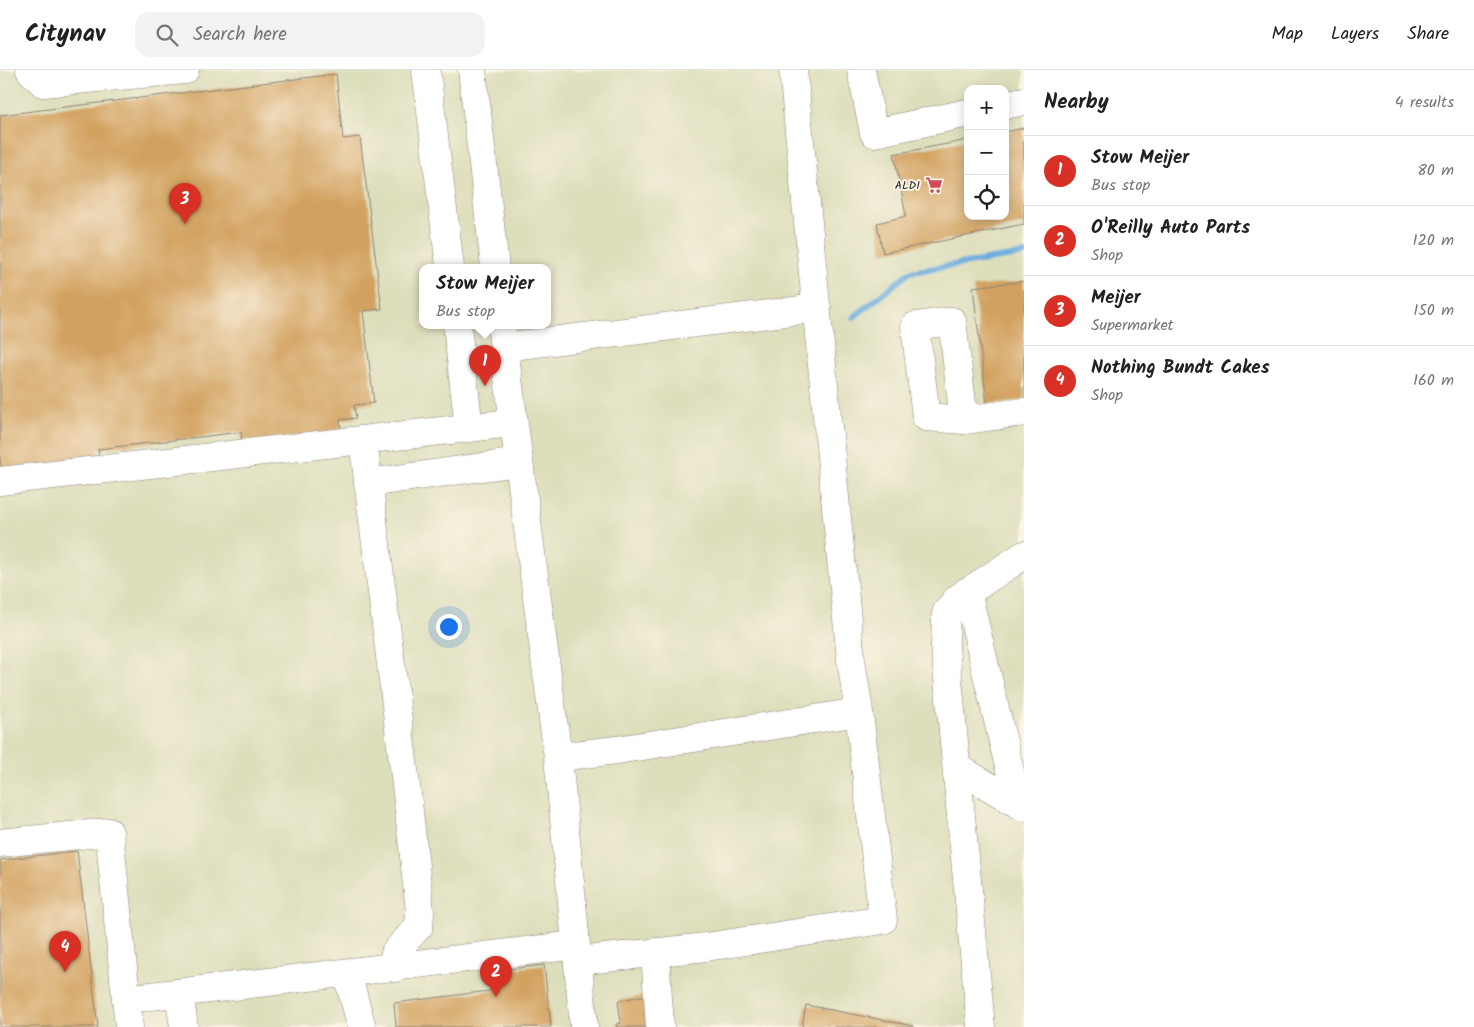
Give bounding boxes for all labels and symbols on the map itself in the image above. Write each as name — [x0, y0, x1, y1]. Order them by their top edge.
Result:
supermarket icon: ALDI — [924, 175, 944, 195]
place label: ALDI — [895, 176, 920, 195]
pin: 3 — [169, 183, 201, 224]
pin: 1 — [469, 345, 501, 386]
your location — [436, 614, 462, 640]
pin: 4 — [49, 931, 81, 972]
pin: 2 — [480, 956, 512, 997]

